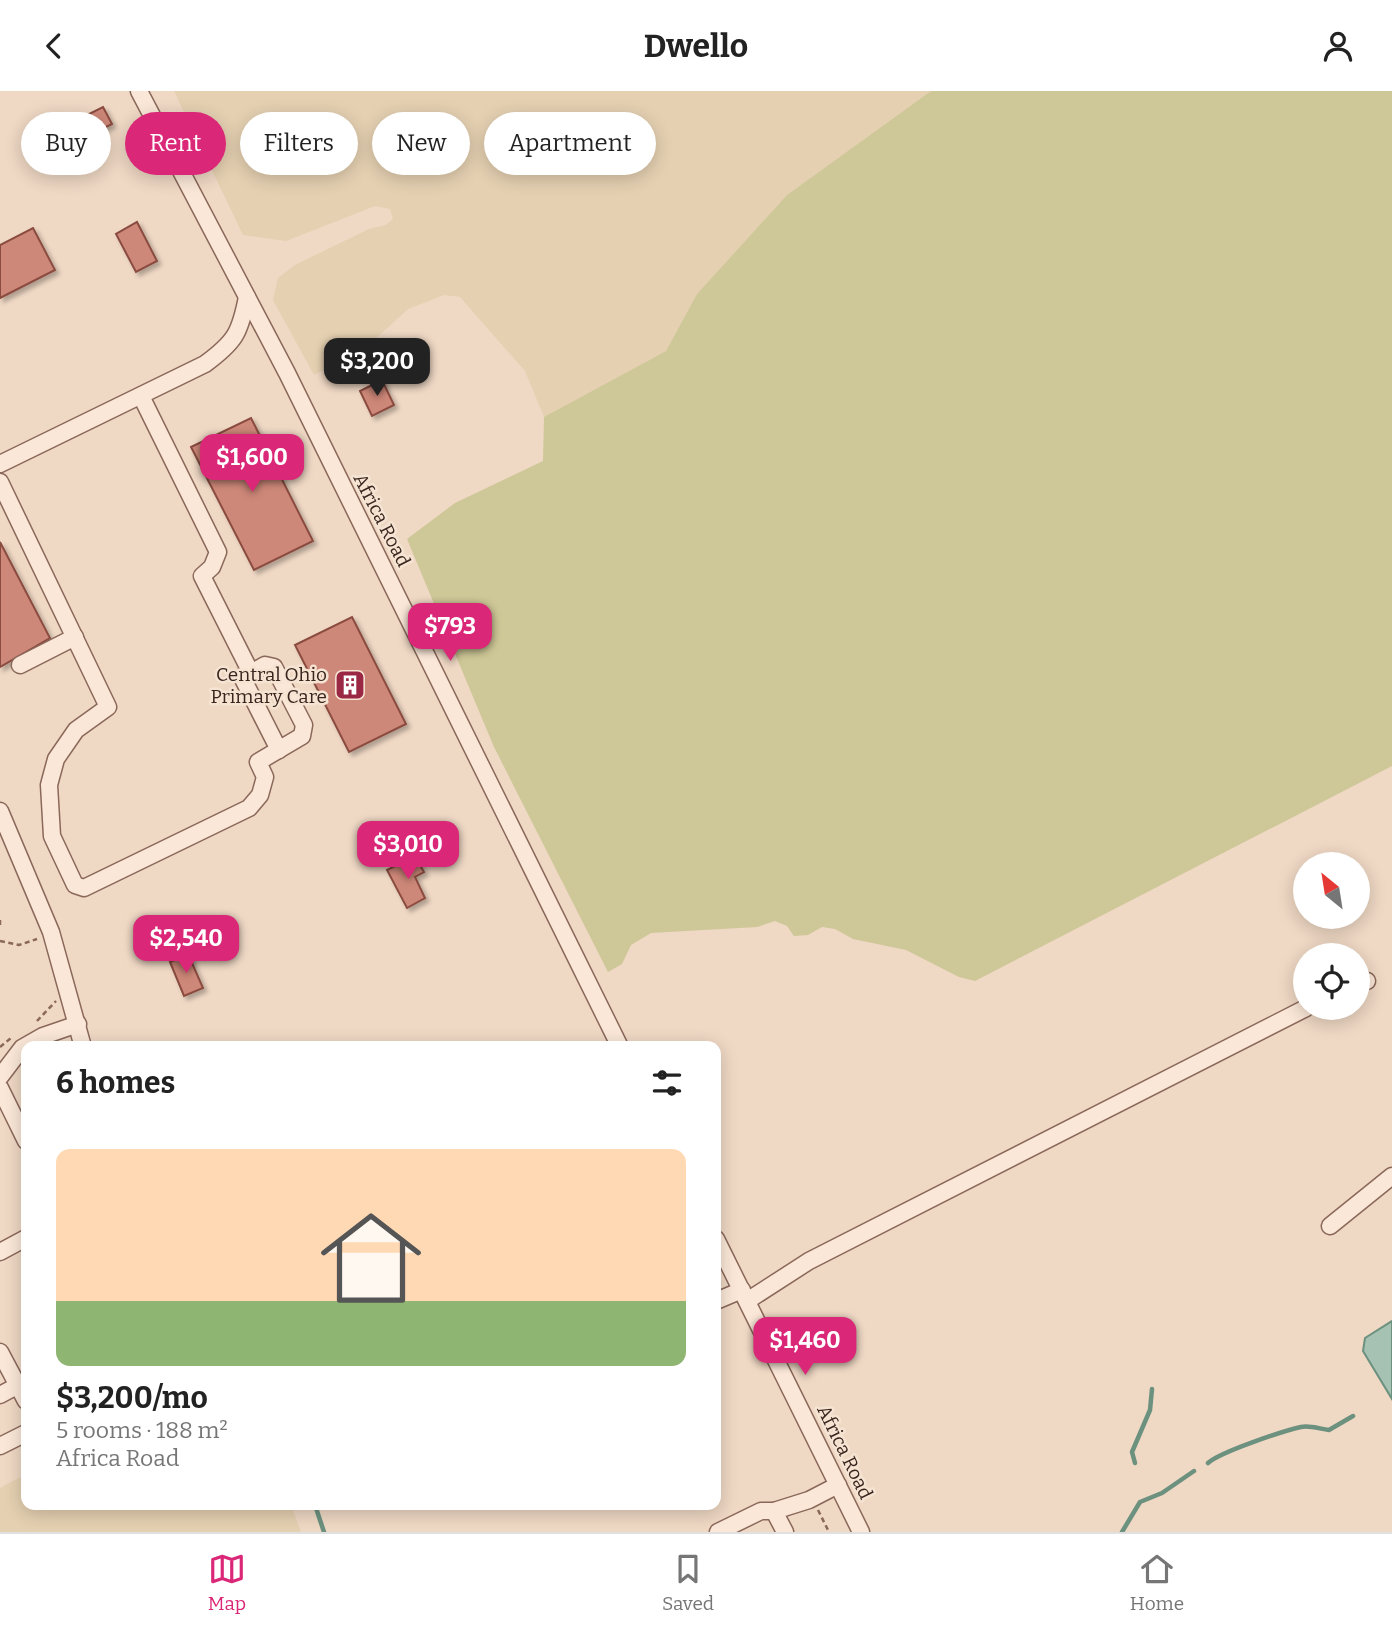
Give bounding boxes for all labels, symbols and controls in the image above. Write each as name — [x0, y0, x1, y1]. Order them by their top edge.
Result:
icon: back — [35, 27, 73, 65]
text: Dwello — [644, 27, 748, 65]
icon: person — [1319, 27, 1357, 65]
chip: Buy — [21, 112, 111, 175]
chip: Rent — [125, 112, 226, 175]
chip: Filters — [240, 112, 358, 175]
chip: New — [372, 112, 470, 175]
chip: Apartment — [484, 112, 656, 175]
pin: $3,200 — [320, 338, 434, 398]
text: $3,200 — [340, 347, 414, 375]
pin: $1,600 — [195, 435, 309, 494]
text: $1,600 — [216, 443, 288, 471]
street label: Africa Road — [349, 469, 415, 571]
pin: $793 — [409, 603, 491, 663]
text: $793 — [424, 612, 476, 640]
place label: Central Ohio Primary Care — [210, 663, 327, 708]
building icon: Central Ohio Primary Care — [333, 668, 367, 702]
pin: $3,010 — [351, 821, 465, 881]
text: $3,010 — [373, 830, 443, 858]
north arrow — [1293, 852, 1370, 929]
map controls — [1293, 852, 1370, 1020]
pin: $2,540 — [129, 915, 243, 975]
text: $2,540 — [149, 924, 223, 952]
button: locate — [1293, 943, 1370, 1020]
icon: filters — [648, 1064, 686, 1102]
text: 6 homes — [56, 1065, 175, 1101]
icon: home — [308, 1195, 434, 1321]
pin: $1,460 — [748, 1317, 862, 1377]
text: $1,460 — [769, 1326, 841, 1354]
text: $3,200/mo — [56, 1380, 208, 1416]
street label: Africa Road — [812, 1401, 878, 1503]
text: 5 rooms · 188 m² — [56, 1416, 228, 1444]
text: Africa Road — [56, 1444, 180, 1472]
tab: Map — [208, 1550, 246, 1615]
tab: Saved — [662, 1550, 714, 1615]
tab: Home — [1130, 1550, 1184, 1615]

